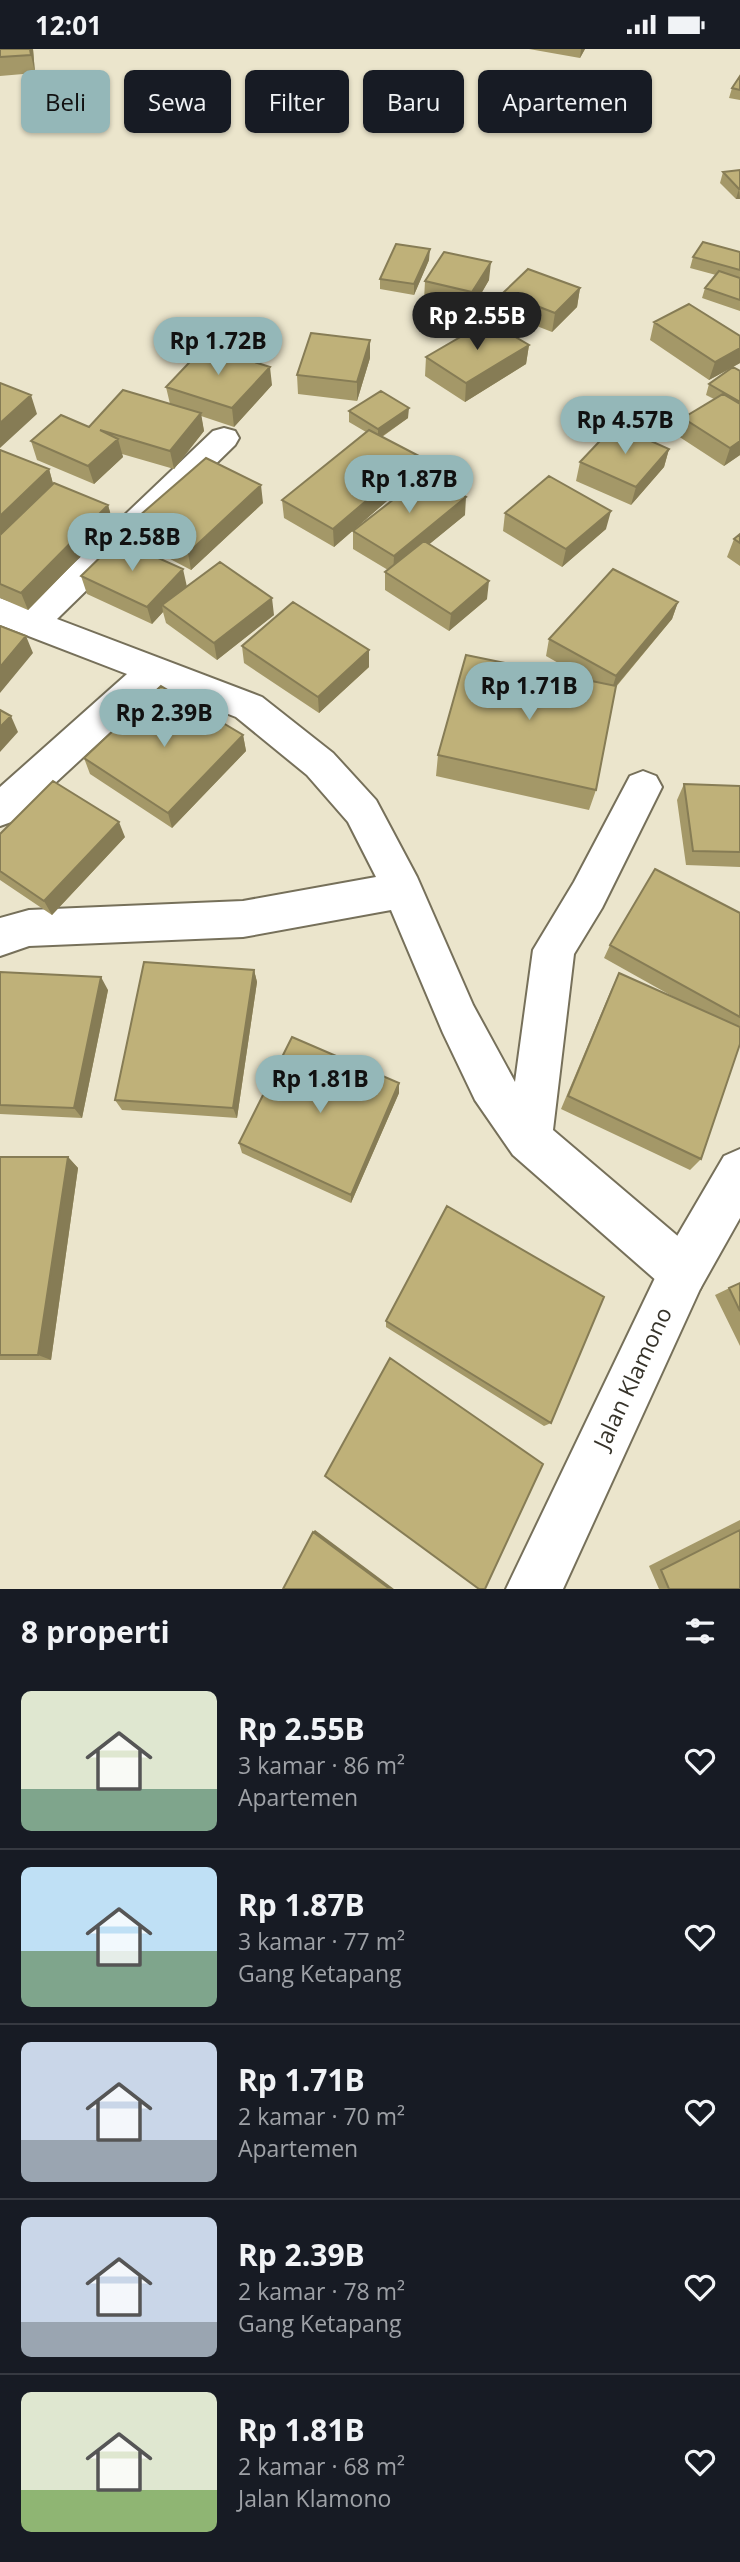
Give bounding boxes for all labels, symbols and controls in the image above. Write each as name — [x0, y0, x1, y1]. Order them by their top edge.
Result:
text: 12:01 — [35, 7, 102, 43]
chip: Beli — [21, 70, 110, 133]
chip: Sewa — [124, 70, 231, 133]
chip: Filter — [245, 70, 349, 133]
chip: Baru — [363, 70, 464, 133]
chip: Apartemen — [478, 70, 652, 133]
pin: Rp 2.55B — [405, 293, 549, 352]
text: Rp 2.55B — [428, 299, 526, 331]
pin: Rp 1.72B — [146, 317, 290, 377]
text: Rp 1.72B — [169, 324, 267, 356]
pin: Rp 4.57B — [553, 397, 697, 456]
text: Rp 4.57B — [576, 403, 674, 435]
pin: Rp 1.87B — [337, 455, 481, 515]
text: Rp 1.87B — [360, 462, 458, 494]
pin: Rp 2.58B — [60, 513, 204, 573]
text: Rp 2.58B — [83, 520, 181, 552]
pin: Rp 1.71B — [457, 663, 601, 722]
text: Rp 1.71B — [480, 669, 578, 701]
pin: Rp 2.39B — [92, 689, 236, 749]
text: Rp 2.39B — [115, 696, 213, 728]
pin: Rp 1.81B — [248, 1055, 392, 1115]
text: Rp 1.81B — [271, 1062, 369, 1094]
street label: Jalan Klamono — [584, 1301, 679, 1456]
text: 8 properti — [21, 1611, 170, 1652]
icon: filters — [681, 1612, 719, 1650]
text: Rp 2.55B — [238, 1708, 365, 1749]
icon: home — [77, 1719, 161, 1803]
icon: heart — [681, 1742, 719, 1780]
text: 3 kamar · 86 m² — [238, 1749, 405, 1781]
text: Apartemen — [238, 1781, 358, 1813]
text: Rp 1.87B — [238, 1884, 365, 1925]
icon: home — [77, 1895, 161, 1979]
icon: heart — [681, 1918, 719, 1956]
text: 3 kamar · 77 m² — [238, 1925, 405, 1957]
text: Gang Ketapang — [238, 1957, 402, 1989]
text: Rp 1.71B — [238, 2059, 365, 2100]
icon: home — [77, 2070, 161, 2154]
icon: heart — [681, 2093, 719, 2131]
text: 2 kamar · 70 m² — [238, 2100, 405, 2132]
text: Apartemen — [238, 2132, 358, 2164]
text: Rp 2.39B — [238, 2234, 365, 2275]
icon: home — [77, 2245, 161, 2329]
icon: heart — [681, 2268, 719, 2306]
text: 2 kamar · 78 m² — [238, 2275, 405, 2307]
text: Gang Ketapang — [238, 2307, 402, 2339]
text: Rp 1.81B — [238, 2409, 365, 2450]
icon: home — [77, 2420, 161, 2504]
icon: heart — [681, 2443, 719, 2481]
text: 2 kamar · 68 m² — [238, 2450, 405, 2482]
text: Jalan Klamono — [238, 2482, 391, 2514]

